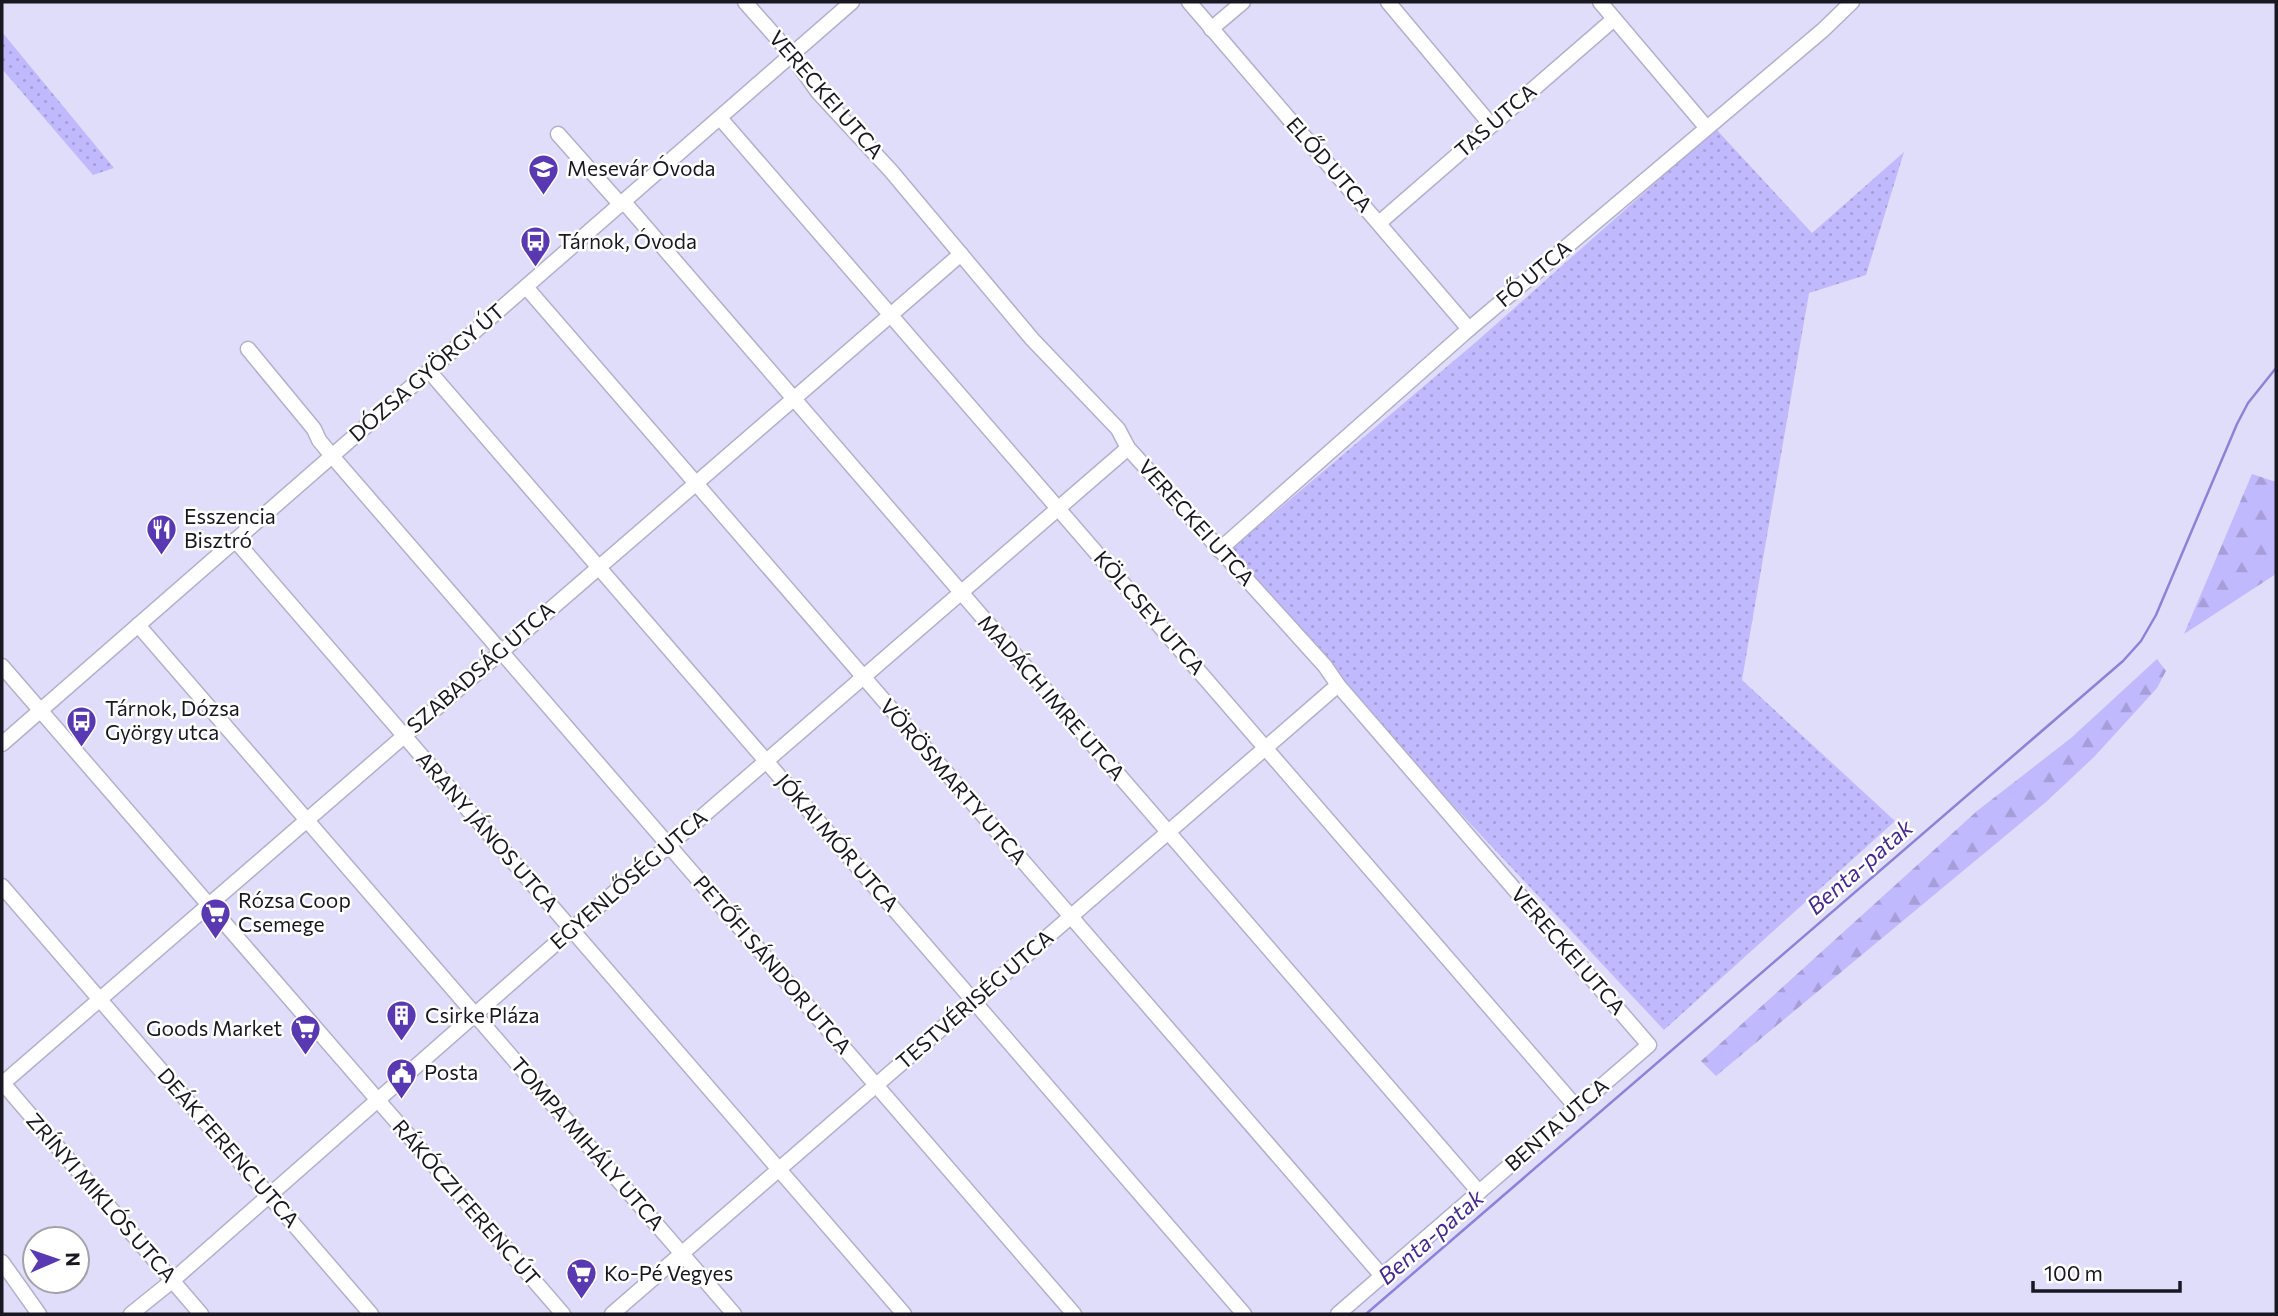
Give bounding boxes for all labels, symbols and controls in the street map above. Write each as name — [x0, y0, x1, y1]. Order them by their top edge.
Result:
street label: VERECKEI UTCA — [765, 25, 889, 163]
street label: TAS UTCA — [1449, 78, 1541, 162]
street label: ELŐD UTCA — [1282, 111, 1378, 217]
school or university icon: Mesevár Óvoda — [527, 152, 561, 196]
place label: Mesevár Óvoda — [567, 155, 716, 180]
bus stop icon: Tárnok, Óvoda — [518, 225, 552, 269]
place label: Tárnok, Óvoda — [558, 228, 697, 253]
street label: FŐ UTCA — [1490, 234, 1576, 311]
street label: DÓZSA GYÖRGY ÚT — [343, 298, 509, 446]
street label: VERECKEI UTCA — [1134, 454, 1260, 590]
place label: Esszencia Bisztró — [184, 503, 276, 552]
restaurant icon: Esszencia Bisztró — [144, 512, 178, 556]
street label: KÖLCSEY UTCA — [1090, 545, 1211, 679]
street label: SZABADSÁG UTCA — [401, 596, 559, 738]
street label: MADÁCH IMRE UTCA — [973, 609, 1131, 785]
street label: VÖRÖSMARTY UTCA — [876, 693, 1033, 869]
place label: Tárnok, Dózsa György utca — [105, 695, 240, 744]
bus stop icon: Tárnok, Dózsa György utca — [65, 704, 99, 748]
street label: ARANY JÁNOS UTCA — [412, 746, 564, 916]
street label: JÓKAI MÓR UTCA — [772, 768, 905, 916]
street label: EGYENLŐSÉG UTCA — [545, 804, 711, 954]
water label: Benta-patak — [1801, 812, 1918, 920]
street label: PETŐFI SÁNDOR UTCA — [689, 870, 857, 1058]
street label: VERECKEI UTCA — [1507, 881, 1631, 1019]
place label: Rózsa Coop Csemege — [238, 887, 351, 936]
supermarket icon: Rózsa Coop Csemege — [198, 896, 232, 940]
street label: TESTVÉRISÉG UTCA — [891, 924, 1057, 1074]
building icon: Csirke Pláza — [385, 999, 419, 1043]
place label: Csirke Pláza — [425, 1002, 540, 1027]
supermarket icon: Goods Market — [288, 1012, 322, 1056]
place label: Goods Market — [146, 1015, 282, 1040]
street label: TOMPA MIHÁLY UTCA — [506, 1051, 670, 1235]
public building icon: Posta — [384, 1056, 418, 1100]
place label: Posta — [424, 1059, 478, 1084]
street label: DEÁK FERENC UTCA — [153, 1062, 305, 1232]
street label: BENTA UTCA — [1499, 1072, 1613, 1176]
street label: ZRÍNYI MIKLÓS UTCA — [21, 1108, 181, 1288]
street label: RÁKÓCZI FERENC ÚT — [388, 1114, 546, 1290]
water label: Benta-patak — [1372, 1182, 1489, 1290]
north arrow — [21, 1225, 91, 1295]
scale bar — [2033, 1250, 2180, 1294]
supermarket icon: Ko-Pé Vegyes — [564, 1257, 598, 1301]
place label: Ko-Pé Vegyes — [604, 1260, 733, 1285]
text: 100 m — [2044, 1260, 2103, 1285]

